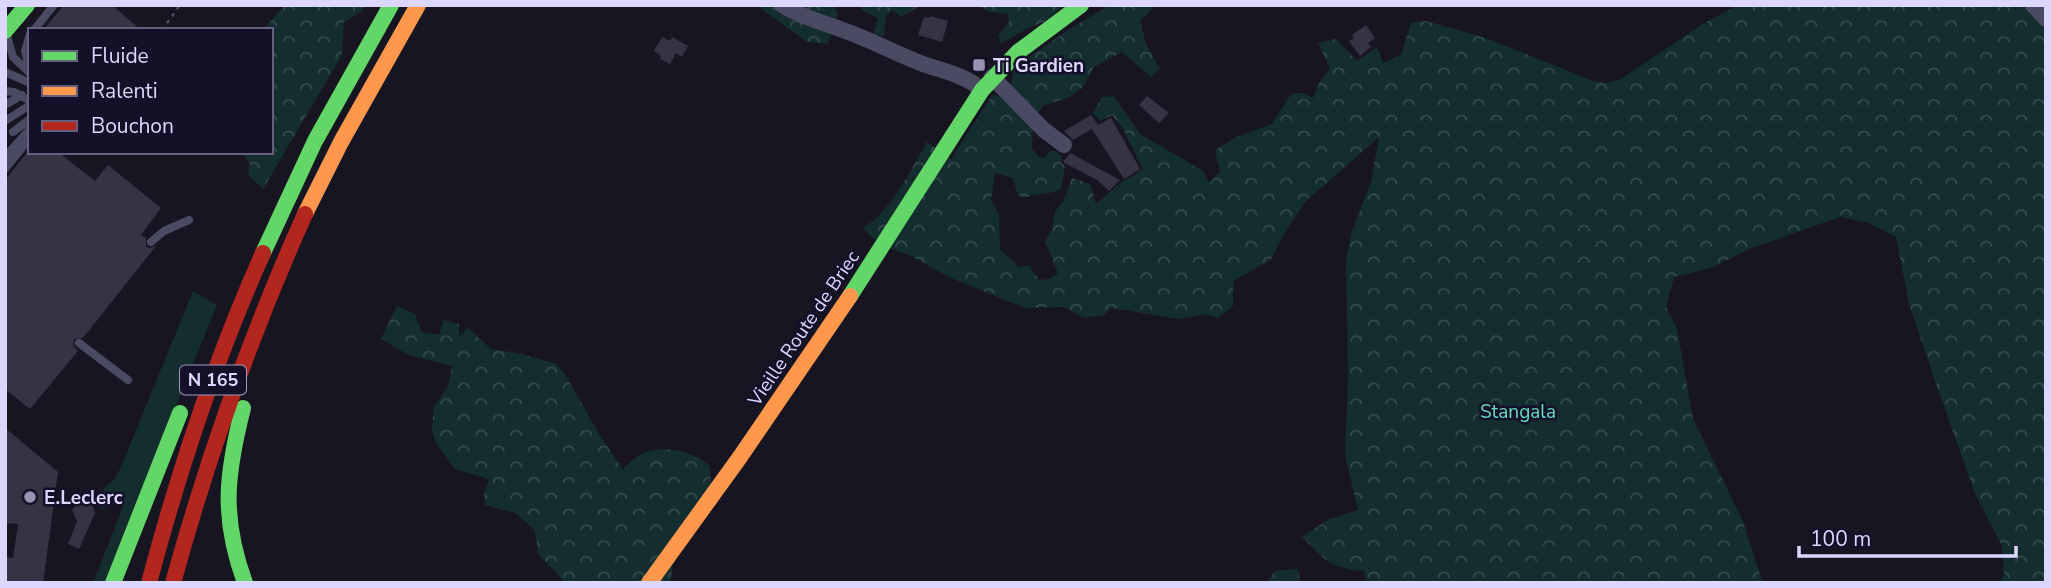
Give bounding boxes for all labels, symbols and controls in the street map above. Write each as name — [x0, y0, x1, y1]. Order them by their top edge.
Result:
legend — [28, 28, 273, 154]
text: Fluide — [91, 42, 149, 70]
place label: Ti Gardien — [993, 53, 1084, 79]
marker: Ti Gardien — [971, 57, 987, 73]
text: Ralenti — [91, 77, 158, 105]
text: Bouchon — [91, 112, 174, 140]
street label: Vieille Route de Briec — [741, 245, 866, 412]
road number: N 165 — [180, 366, 246, 394]
park label: Stangala — [1480, 399, 1556, 425]
place label: E.Leclerc — [44, 485, 123, 511]
marker: E.Leclerc — [22, 489, 38, 505]
scale bar — [1799, 514, 2016, 558]
text: 100 m — [1810, 525, 1871, 553]

